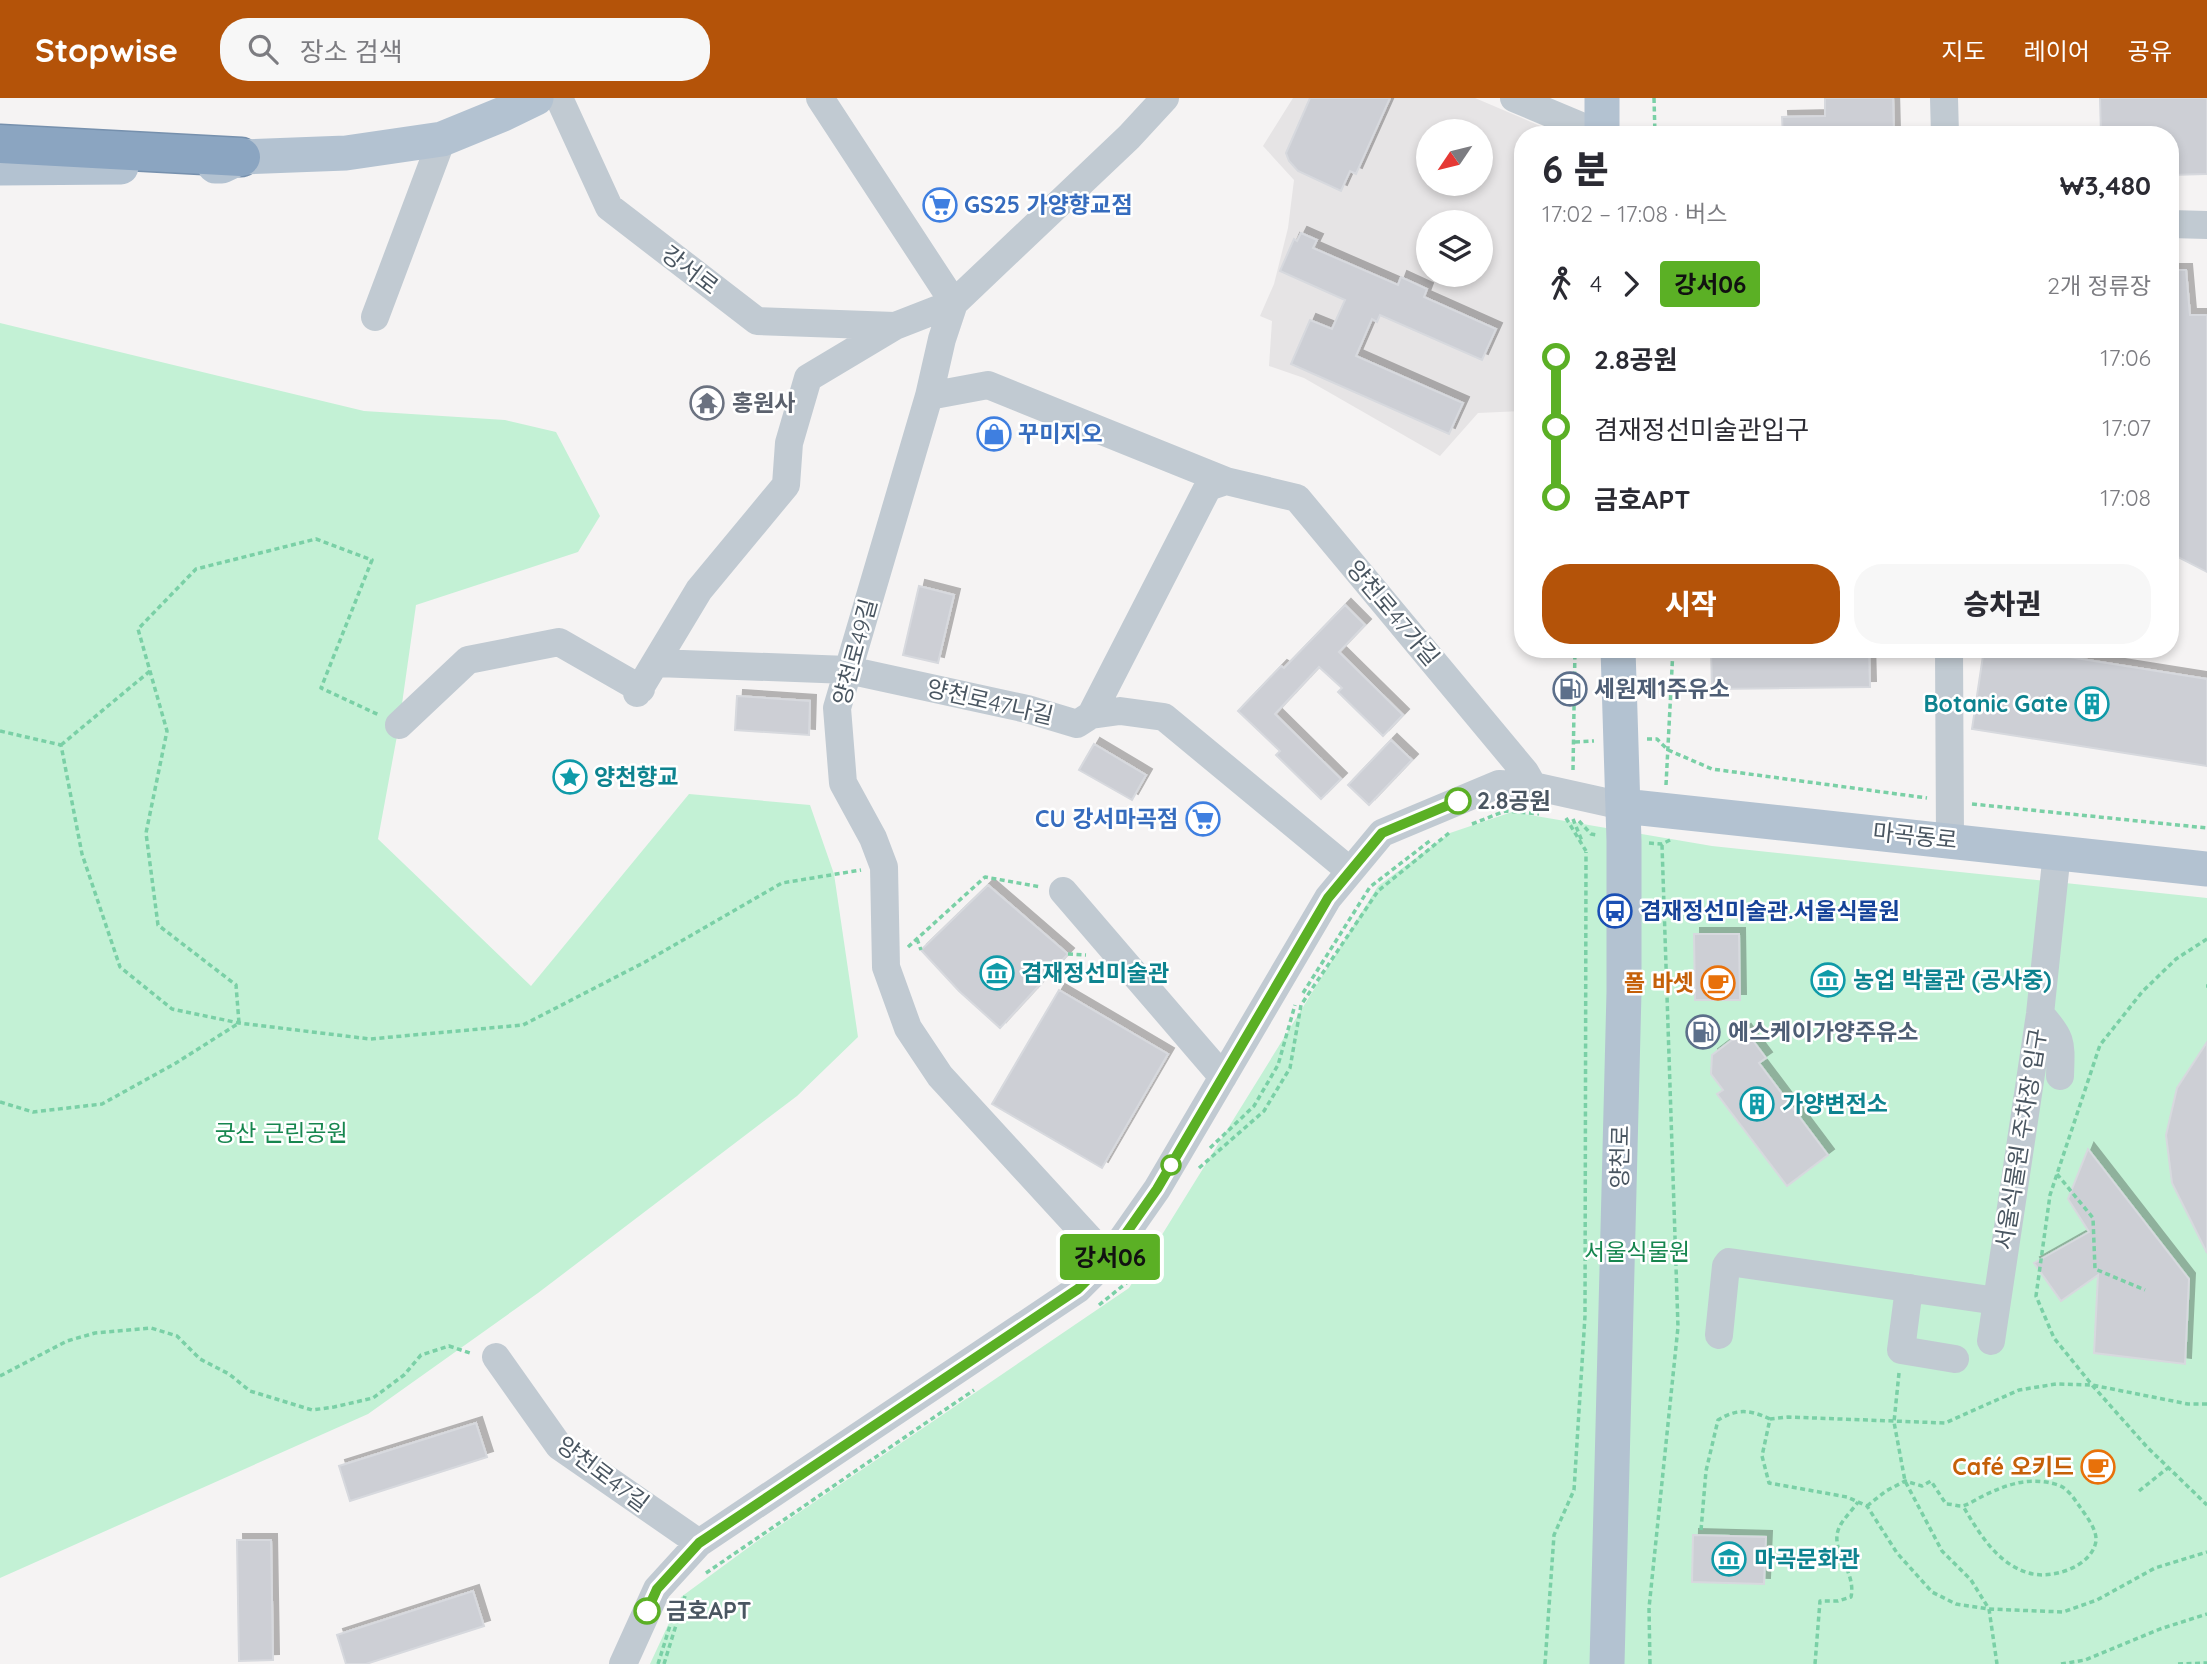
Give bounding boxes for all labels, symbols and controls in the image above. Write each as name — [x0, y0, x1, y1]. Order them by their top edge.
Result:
search box — [220, 18, 710, 81]
text: Stopwise — [35, 29, 178, 70]
icon: search — [244, 30, 282, 68]
text: 장소 검색 — [300, 35, 403, 68]
text: 지도 — [1941, 36, 1986, 66]
text: 레이어 — [2024, 36, 2090, 66]
text: 공유 — [2128, 36, 2172, 66]
north arrow — [1416, 119, 1493, 196]
map controls — [1416, 119, 1493, 287]
text: 6 분 — [1542, 145, 1609, 193]
text: ₩3,480 — [2060, 169, 2151, 202]
supermarket icon: GS25 가양향교점 — [921, 186, 959, 224]
place label: GS25 가양향교점 — [964, 190, 1132, 219]
text: 17:02 – 17:08 · 버스 — [1542, 199, 1727, 228]
button: layers — [1416, 210, 1493, 287]
street label: 강서로 — [656, 239, 724, 300]
icon: walk — [1542, 265, 1580, 303]
icon: forward — [1612, 265, 1650, 303]
text: 4 — [1590, 269, 1602, 298]
text: 강서06 — [1674, 269, 1746, 299]
text: 2개 정류장 — [2047, 271, 2151, 300]
text: 2.8공원 — [1594, 343, 1677, 376]
text: 17:06 — [2100, 343, 2151, 372]
temple icon: 홍원사 — [688, 384, 726, 422]
place label: 홍원사 — [732, 388, 795, 417]
text: 겸재정선미술관입구 — [1594, 413, 1809, 446]
text: 17:07 — [2102, 413, 2151, 442]
shop icon: 꾸미지오 — [975, 415, 1013, 453]
place label: 꾸미지오 — [1018, 419, 1103, 448]
text: 금호APT — [1594, 483, 1690, 516]
text: 17:08 — [2100, 483, 2151, 512]
street label: 양천로47가길 — [1341, 554, 1446, 671]
button: 시작 — [1542, 564, 1840, 644]
button: 승차권 — [1854, 564, 2151, 644]
street label: 양천로49길 — [826, 595, 883, 708]
fuel station icon: 세원제1주유소 — [1551, 670, 1589, 708]
street label: 양천로47나길 — [924, 673, 1056, 730]
place label: 세원제1주유소 — [1594, 674, 1730, 703]
building icon: Botanic Gate — [2073, 685, 2111, 723]
place label: Botanic Gate — [1924, 689, 2068, 718]
place icon: 양천향교 — [551, 758, 589, 796]
place label: 양천향교 — [594, 762, 679, 791]
place label: 2.8공원 — [1477, 786, 1551, 815]
marker: 2.8공원 — [1445, 788, 1471, 814]
supermarket icon: CU 강서마곡점 — [1184, 800, 1222, 838]
place label: CU 강서마곡점 — [1035, 804, 1178, 833]
street label: 마곡동로 — [1871, 817, 1959, 854]
bus stop icon: 겸재정선미술관.서울식물원 — [1596, 892, 1634, 930]
place label: 겸재정선미술관.서울식물원 — [1640, 896, 1900, 925]
museum icon: 겸재정선미술관 — [978, 954, 1016, 992]
place label: 겸재정선미술관 — [1021, 958, 1169, 987]
museum icon: 농업 박물관 (공사중) — [1809, 961, 1847, 999]
cafe icon: 폴 바셋 — [1699, 964, 1737, 1002]
place label: 농업 박물관 (공사중) — [1853, 965, 2052, 994]
place label: 폴 바셋 — [1624, 968, 1694, 997]
fuel station icon: 에스케이가양주유소 — [1684, 1013, 1722, 1051]
place label: 에스케이가양주유소 — [1728, 1017, 1918, 1046]
street label: 서울식물원 주차장 입구 — [1989, 1026, 2052, 1252]
building icon: 가양변전소 — [1738, 1085, 1776, 1123]
place label: 가양변전소 — [1782, 1089, 1888, 1118]
park label: 궁산 근린공원 — [214, 1118, 348, 1147]
street label: 양천로 — [1604, 1125, 1635, 1189]
unlabelled marker — [1161, 1155, 1181, 1175]
line badge: 강서06 — [1061, 1234, 1159, 1280]
park label: 서울식물원 — [1584, 1237, 1690, 1266]
text: 강서06 — [1074, 1242, 1146, 1272]
street label: 양천로47길 — [551, 1430, 655, 1518]
cafe icon: Café 오키드 — [2079, 1448, 2117, 1486]
place label: Café 오키드 — [1952, 1452, 2074, 1481]
museum icon: 마곡문화관 — [1710, 1540, 1748, 1578]
place label: 마곡문화관 — [1754, 1544, 1860, 1573]
place label: 금호APT — [666, 1596, 751, 1625]
marker: 금호APT — [634, 1598, 660, 1624]

